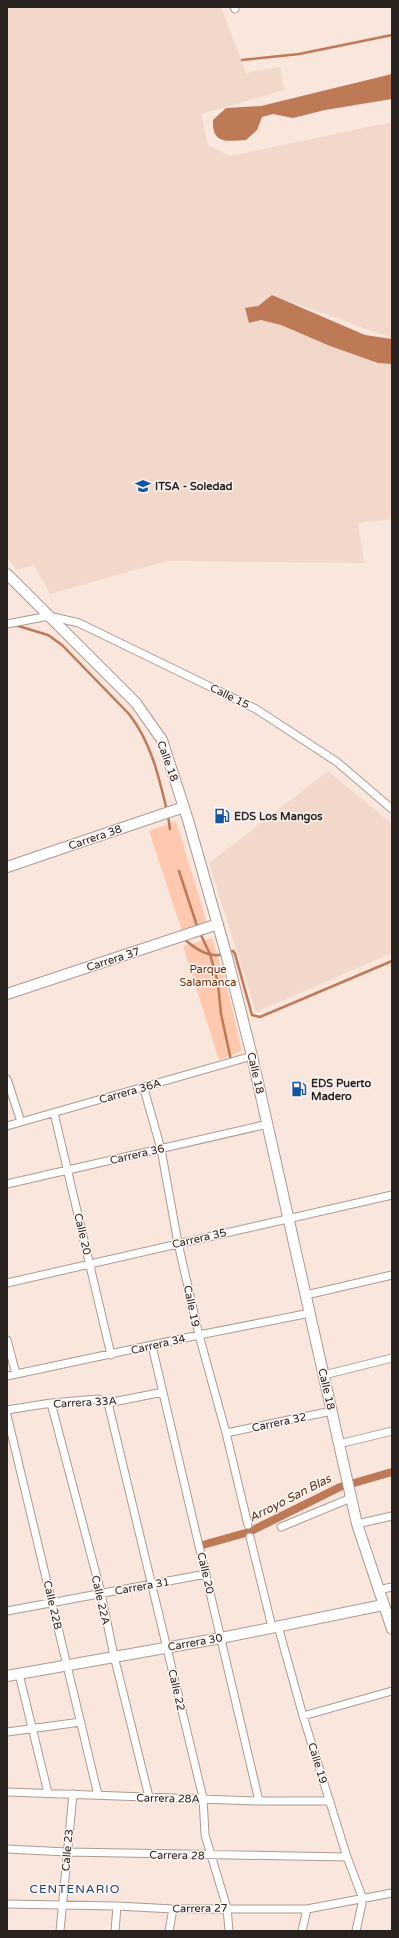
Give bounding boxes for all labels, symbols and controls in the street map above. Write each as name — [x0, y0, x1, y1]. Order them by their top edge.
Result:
school or university icon: ITSA - Soledad — [134, 477, 152, 495]
place label: ITSA - Soledad — [155, 480, 233, 493]
street label: Calle 15 — [208, 681, 252, 712]
street label: Calle 18 — [154, 739, 181, 783]
fuel station icon: EDS Los Mangos — [213, 807, 231, 825]
place label: EDS Los Mangos — [234, 810, 323, 824]
street label: Carrera 38 — [67, 822, 124, 853]
street label: Carrera 37 — [85, 945, 142, 974]
park label: Parque Salamanca — [180, 963, 236, 989]
street label: Calle 18 — [244, 1051, 267, 1095]
street label: Carrera 36A — [98, 1076, 162, 1106]
place label: EDS Puerto Madero — [311, 1077, 371, 1103]
fuel station icon: EDS Puerto Madero — [290, 1080, 308, 1098]
street label: Carrera 36 — [109, 1142, 166, 1167]
street label: Calle 20 — [71, 1212, 94, 1256]
street label: Carrera 35 — [171, 1226, 228, 1251]
street label: Calle 19 — [181, 1284, 202, 1328]
street label: Carrera 34 — [130, 1332, 187, 1357]
street label: Calle 18 — [315, 1367, 338, 1411]
street label: Carrera 33A — [53, 1394, 117, 1411]
street label: Carrera 32 — [251, 1410, 308, 1435]
water label: Arroyo San Blas — [247, 1471, 334, 1525]
street label: Calle 20 — [194, 1551, 217, 1595]
street label: Calle 22A — [89, 1574, 113, 1626]
street label: Carrera 31 — [114, 1575, 170, 1598]
street label: Calle 22B — [41, 1579, 65, 1631]
street label: Carrera 30 — [167, 1631, 224, 1654]
street label: Calle 22 — [165, 1668, 188, 1712]
street label: Calle 19 — [305, 1741, 330, 1785]
street label: Carrera 28A — [136, 1791, 200, 1806]
street label: Calle 23 — [59, 1828, 76, 1872]
street label: Carrera 28 — [149, 1849, 205, 1862]
district label: CENTENARIO — [30, 1882, 120, 1896]
street label: Carrera 27 — [172, 1902, 228, 1915]

